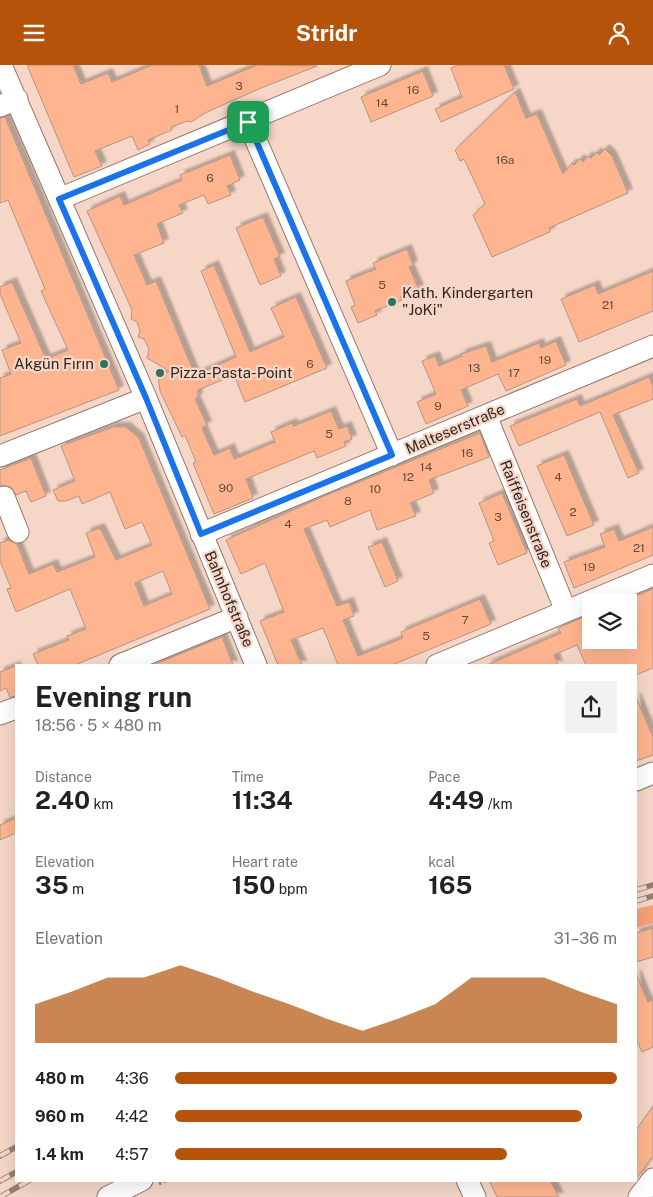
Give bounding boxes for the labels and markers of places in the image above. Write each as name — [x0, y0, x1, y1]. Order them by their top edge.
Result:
pin — [227, 101, 269, 143]
place label: Kath. Kindergarten "JoKi" — [402, 284, 533, 318]
marker: Kath. Kindergarten "JoKi" — [386, 296, 398, 308]
place label: Akgün Fırın — [14, 355, 94, 372]
marker: Akgün Fırın — [98, 358, 110, 370]
place label: Pizza-Pasta-Point — [170, 364, 293, 381]
marker: Pizza-Pasta-Point — [154, 367, 166, 379]

